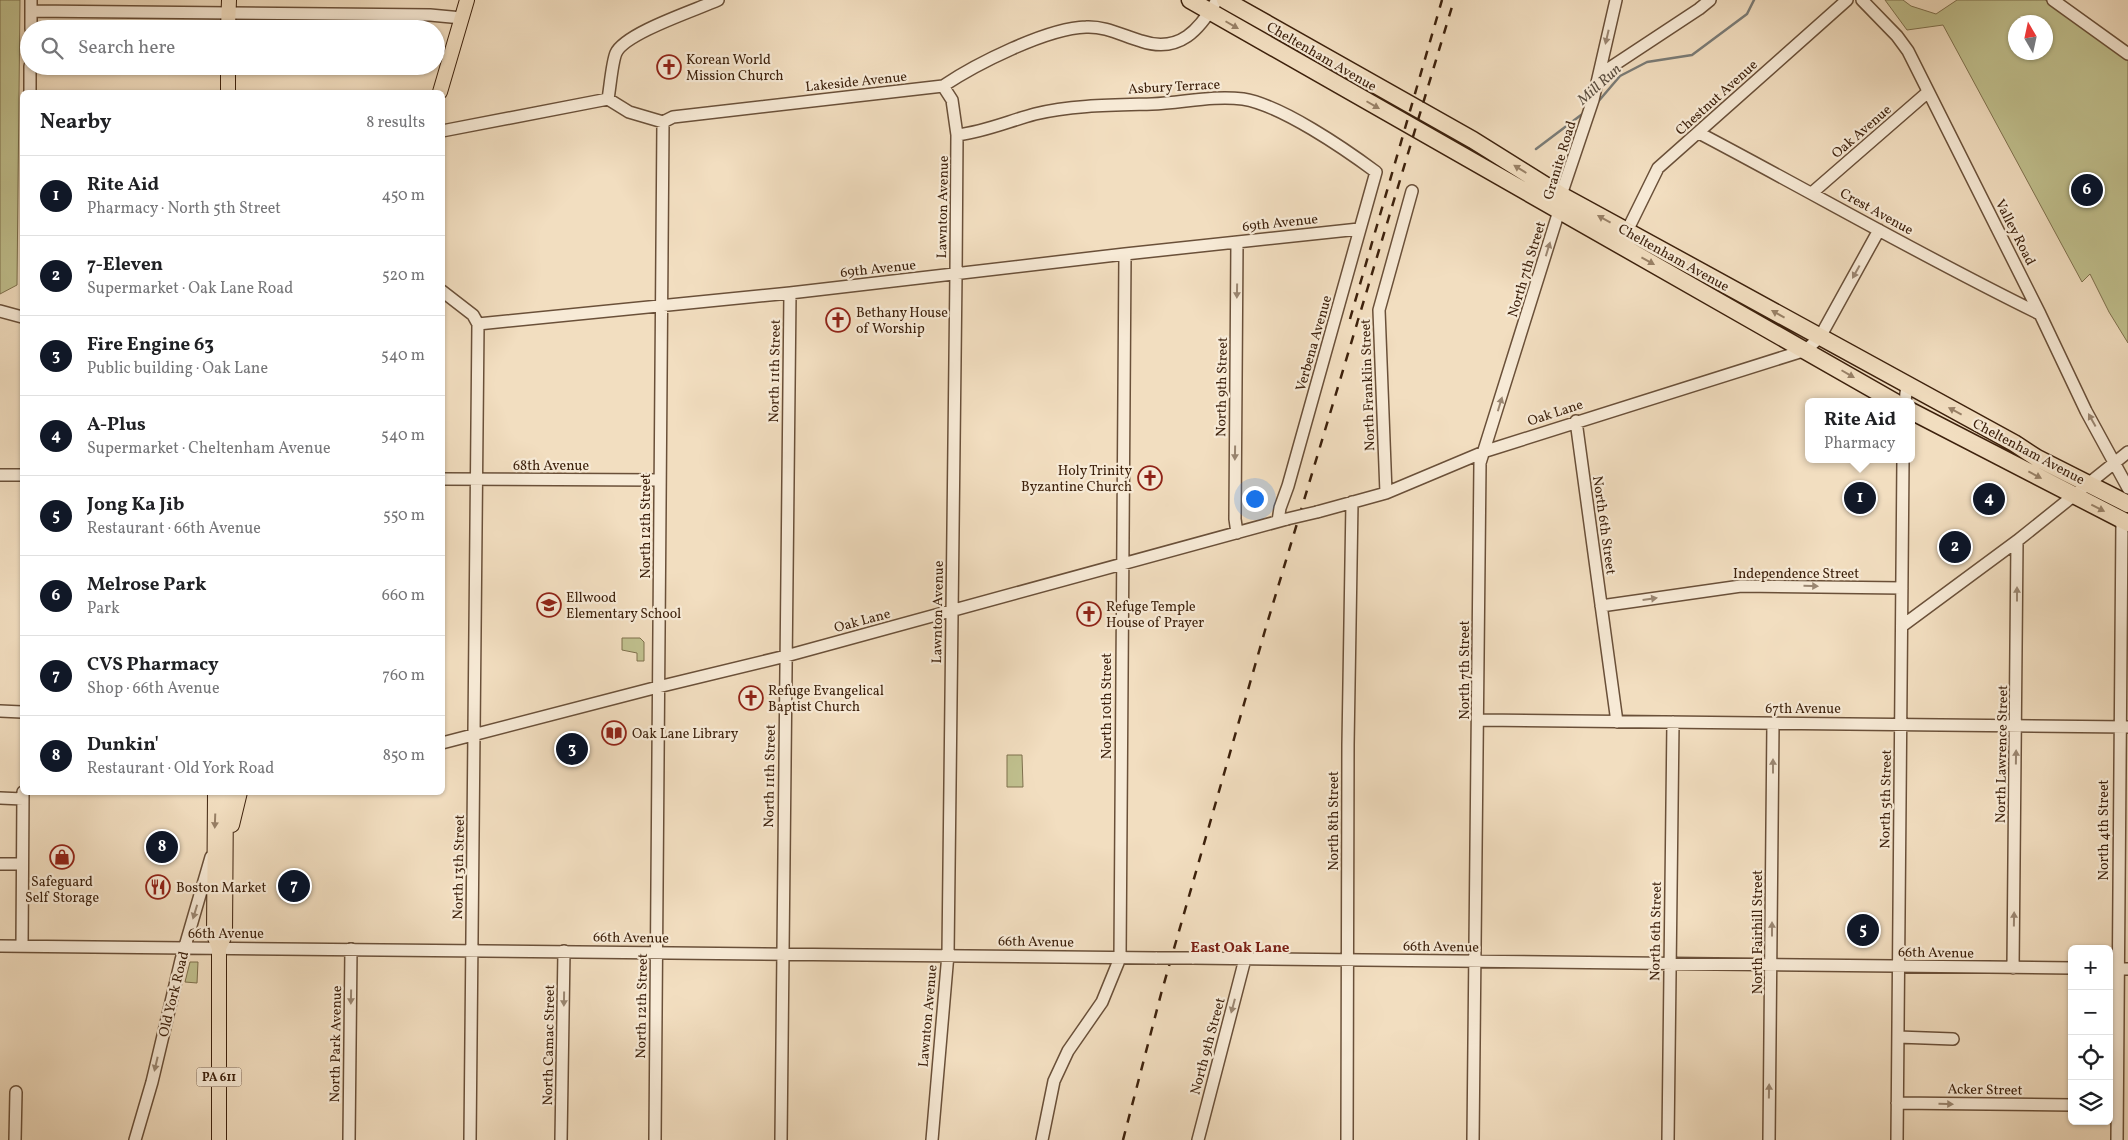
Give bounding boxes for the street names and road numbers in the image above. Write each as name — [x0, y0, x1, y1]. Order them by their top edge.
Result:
street label: Cheltenham Avenue — [1263, 18, 1380, 97]
street label: Chestnut Avenue — [1672, 56, 1763, 140]
street label: Lakeside Avenue — [804, 68, 908, 97]
street label: Asbury Terrace — [1128, 76, 1221, 99]
street label: Oak Avenue — [1828, 101, 1896, 163]
street label: Granite Road — [1539, 119, 1581, 202]
street label: Lawnton Avenue — [933, 155, 954, 259]
street label: Crest Avenue — [1836, 184, 1917, 240]
street label: Valley Road — [1990, 196, 2039, 269]
street label: 69th Avenue — [1241, 210, 1319, 237]
street label: North 7th Street — [1504, 219, 1551, 320]
street label: Cheltenham Avenue — [1614, 220, 1733, 297]
street label: 69th Avenue — [839, 256, 917, 283]
street label: Verbena Avenue — [1292, 293, 1337, 394]
street label: North Franklin Street — [1357, 318, 1380, 451]
street label: North 11th Street — [765, 319, 786, 423]
street label: North 9th Street — [1212, 337, 1233, 437]
street label: Oak Lane — [1525, 395, 1586, 431]
street label: Cheltenham Avenue — [1969, 415, 2088, 490]
street label: 68th Avenue — [513, 457, 589, 476]
street label: North 12th Street — [637, 473, 656, 579]
street label: North 6th Street — [1587, 475, 1620, 576]
street label: Lawnton Avenue — [928, 560, 949, 664]
street label: Independence Street — [1733, 565, 1859, 584]
street label: Oak Lane — [832, 605, 893, 638]
street label: North 7th Street — [1456, 620, 1475, 720]
street label: North 10th Street — [1098, 653, 1117, 759]
street label: North Lawrence Street — [1992, 685, 2013, 823]
street label: 67th Avenue — [1765, 700, 1841, 719]
street label: North 11th Street — [760, 724, 781, 828]
street label: North 5th Street — [1876, 749, 1897, 849]
street label: North 8th Street — [1325, 771, 1344, 871]
street label: North 4th Street — [2095, 779, 2114, 880]
street label: North 13th Street — [449, 814, 470, 920]
street label: North Fairhill Street — [1749, 870, 1768, 994]
street label: North 6th Street — [1646, 881, 1667, 981]
street label: 66th Avenue — [188, 925, 264, 944]
street label: 66th Avenue — [593, 928, 670, 949]
street label: 66th Avenue — [998, 932, 1075, 953]
street label: 66th Avenue — [1403, 937, 1480, 958]
street label: 66th Avenue — [1898, 943, 1975, 964]
street label: Old York Road — [155, 949, 194, 1039]
street label: North 12th Street — [632, 953, 653, 1059]
street label: Lawnton Avenue — [915, 964, 942, 1068]
street label: North Camac Street — [539, 984, 560, 1106]
street label: North Park Avenue — [326, 985, 347, 1103]
street label: North 9th Street — [1186, 996, 1231, 1097]
road number: PA 611 — [196, 1068, 242, 1086]
street label: Acker Street — [1947, 1080, 2023, 1101]

